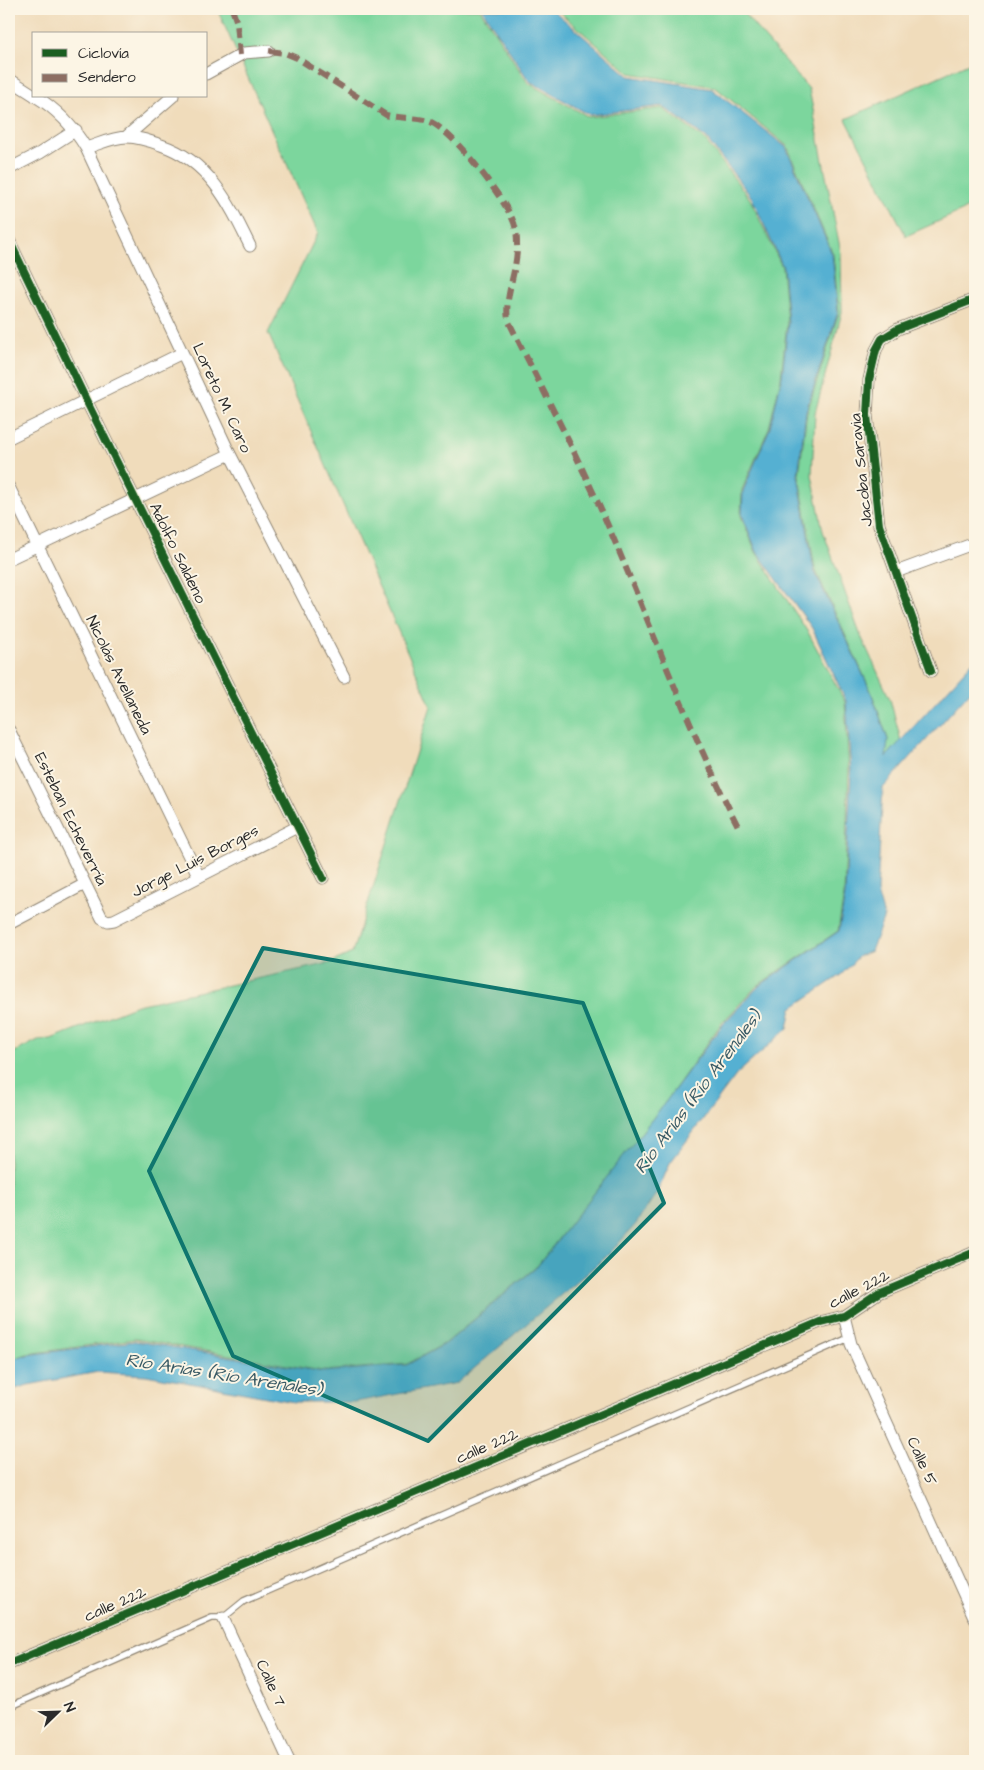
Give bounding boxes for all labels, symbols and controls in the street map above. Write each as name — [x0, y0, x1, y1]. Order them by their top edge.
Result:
legend — [32, 32, 208, 98]
text: Ciclovía — [78, 43, 129, 64]
text: Sendero — [78, 67, 136, 88]
street label: Loreto M. Caro — [187, 340, 257, 456]
street label: Jacoba Saravia — [844, 412, 878, 528]
street label: Adolfo Saldeno — [144, 499, 212, 607]
street label: Nicolás Avellaneda — [81, 612, 157, 738]
street label: Esteban Echeverría — [29, 749, 113, 889]
street label: Jorge Luis Borges — [128, 819, 263, 903]
water label: Río Arias (Río Arenales) — [628, 1004, 769, 1179]
street label: calle 222 — [825, 1264, 893, 1314]
water label: Río Arias (Río Arenales) — [124, 1347, 325, 1403]
street label: calle 222 — [452, 1423, 522, 1469]
street label: Calle 5 — [902, 1433, 943, 1489]
street label: calle 222 — [80, 1581, 150, 1627]
street label: Calle 7 — [251, 1656, 291, 1710]
north arrow — [32, 1688, 82, 1738]
text: N — [58, 1699, 80, 1715]

